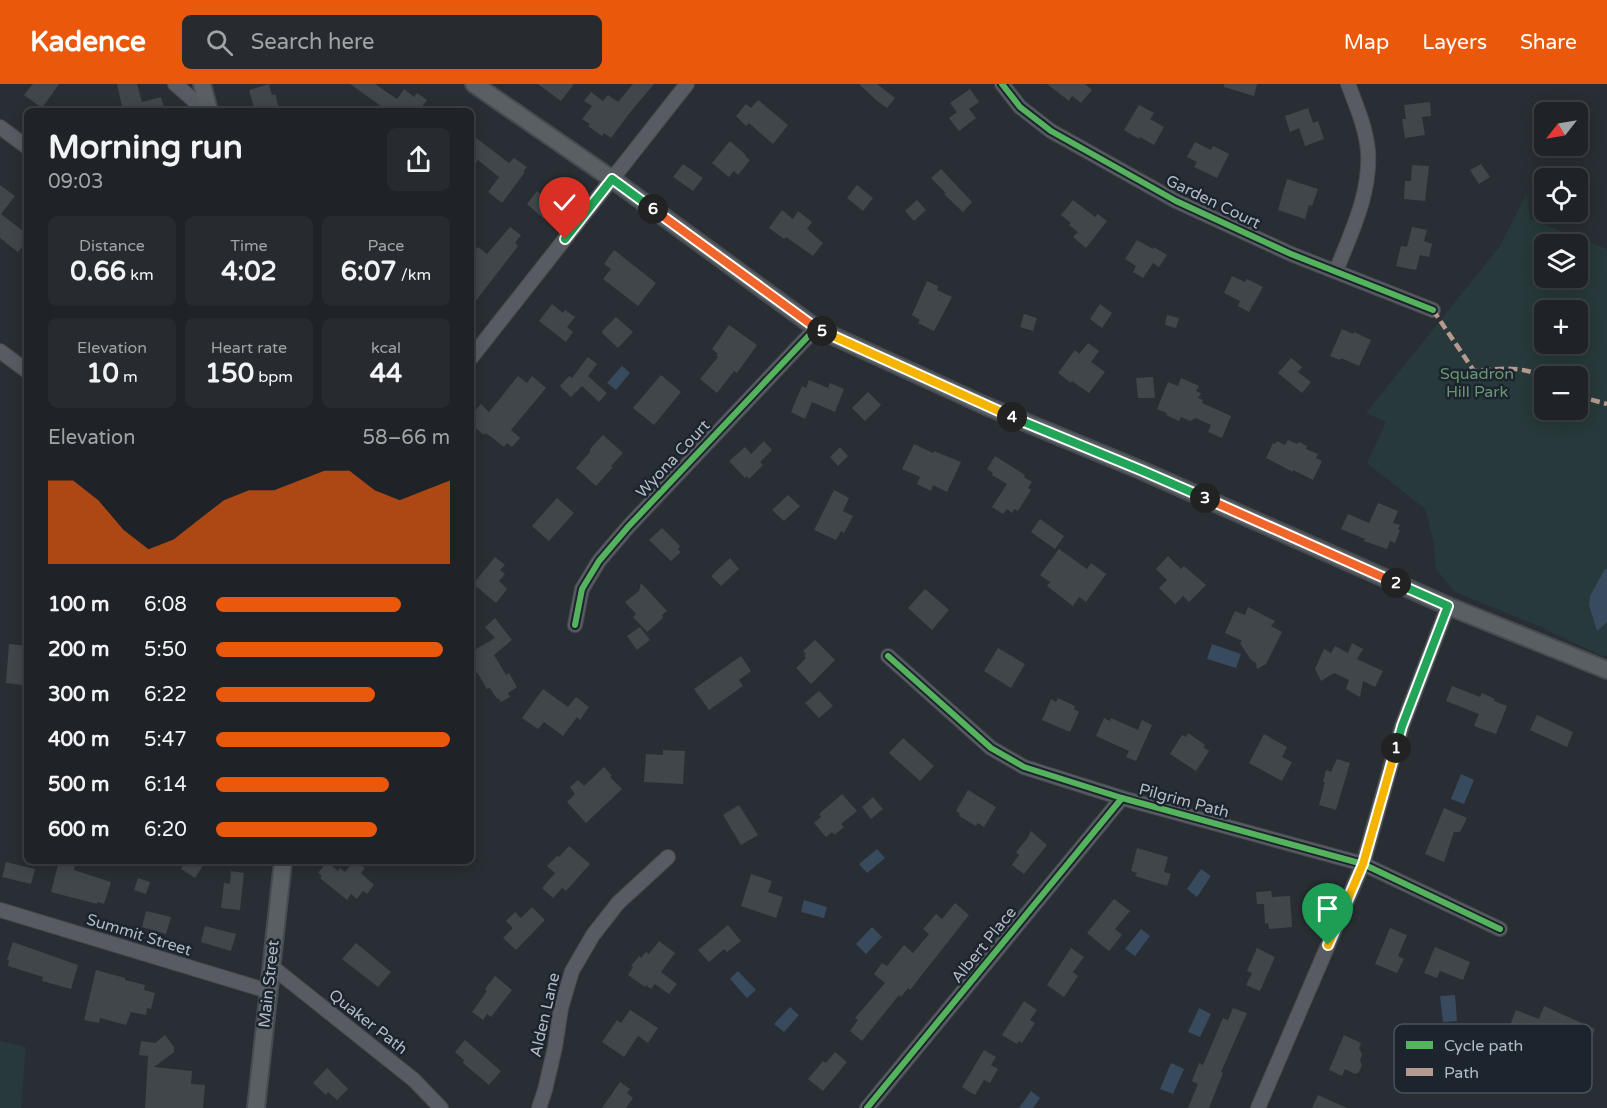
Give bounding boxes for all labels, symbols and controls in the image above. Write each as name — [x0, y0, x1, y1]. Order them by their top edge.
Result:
search box — [182, 15, 602, 69]
text: Kadence — [30, 25, 146, 59]
icon: search — [203, 26, 236, 59]
text: Search here — [251, 29, 374, 55]
text: Map — [1344, 30, 1389, 55]
text: Layers — [1422, 30, 1487, 55]
text: Share — [1520, 30, 1577, 55]
north arrow — [1534, 102, 1588, 156]
map controls — [1534, 102, 1588, 420]
text: Morning run — [48, 128, 243, 167]
button: share — [387, 128, 450, 191]
button: locate — [1534, 168, 1588, 222]
text: 09:03 — [48, 170, 103, 194]
street label: Garden Court — [1162, 171, 1264, 233]
pin — [539, 177, 590, 239]
icon: check — [548, 186, 581, 219]
pin: 6 — [638, 194, 668, 224]
text: 6 — [648, 199, 658, 219]
button: layers — [1534, 234, 1588, 288]
text: Distance — [79, 236, 145, 256]
text: Time — [230, 236, 268, 256]
text: Pace — [368, 236, 404, 256]
text: 0.66 — [70, 256, 126, 287]
text: 4:02 — [221, 256, 277, 287]
text: 6:07 — [341, 256, 397, 287]
text: km — [126, 265, 154, 285]
text: /km — [397, 265, 431, 285]
button: + — [1534, 300, 1588, 354]
pin: 5 — [807, 316, 837, 346]
text: 5 — [817, 321, 827, 341]
text: Elevation — [77, 338, 147, 358]
text: Heart rate — [211, 338, 287, 358]
text: kcal — [371, 338, 401, 358]
text: 10 — [86, 358, 119, 389]
text: 150 — [205, 358, 254, 389]
text: 44 — [370, 358, 402, 389]
park label: Squadron Hill Park — [1440, 364, 1514, 402]
button: − — [1534, 366, 1588, 420]
text: m — [119, 367, 138, 387]
text: bpm — [254, 367, 293, 387]
pin: 4 — [997, 402, 1027, 432]
text: 4 — [1007, 407, 1017, 427]
street label: Wyona Court — [632, 416, 714, 502]
text: Elevation — [48, 426, 135, 450]
text: 58–66 m — [363, 426, 450, 450]
pin: 3 — [1190, 483, 1220, 513]
text: 3 — [1200, 488, 1210, 508]
pin: 2 — [1381, 568, 1411, 598]
text: 2 — [1391, 573, 1401, 593]
text: 100 m — [48, 593, 109, 617]
text: 6:08 — [144, 593, 187, 617]
text: 200 m — [48, 638, 109, 662]
text: 5:50 — [144, 638, 187, 662]
text: 300 m — [48, 683, 109, 707]
text: 6:22 — [144, 683, 187, 707]
text: 400 m — [48, 728, 109, 752]
text: 5:47 — [144, 728, 187, 752]
pin: 1 — [1381, 733, 1411, 763]
text: 1 — [1391, 738, 1401, 758]
text: 500 m — [48, 773, 109, 797]
text: 6:14 — [144, 773, 187, 797]
street label: Pilgrim Path — [1137, 779, 1231, 823]
text: 600 m — [48, 818, 109, 842]
text: 6:20 — [144, 818, 187, 842]
pin — [1302, 883, 1353, 945]
icon: arrive — [1311, 892, 1344, 925]
street label: Albert Place — [947, 903, 1021, 987]
street label: Summit Street — [84, 910, 194, 960]
street label: Main Street — [254, 939, 284, 1029]
street label: Alden Lane — [526, 971, 564, 1059]
street label: Quaker Path — [325, 985, 411, 1059]
legend — [1394, 1024, 1592, 1093]
text: Cycle path — [1444, 1036, 1523, 1056]
text: Path — [1444, 1063, 1479, 1083]

